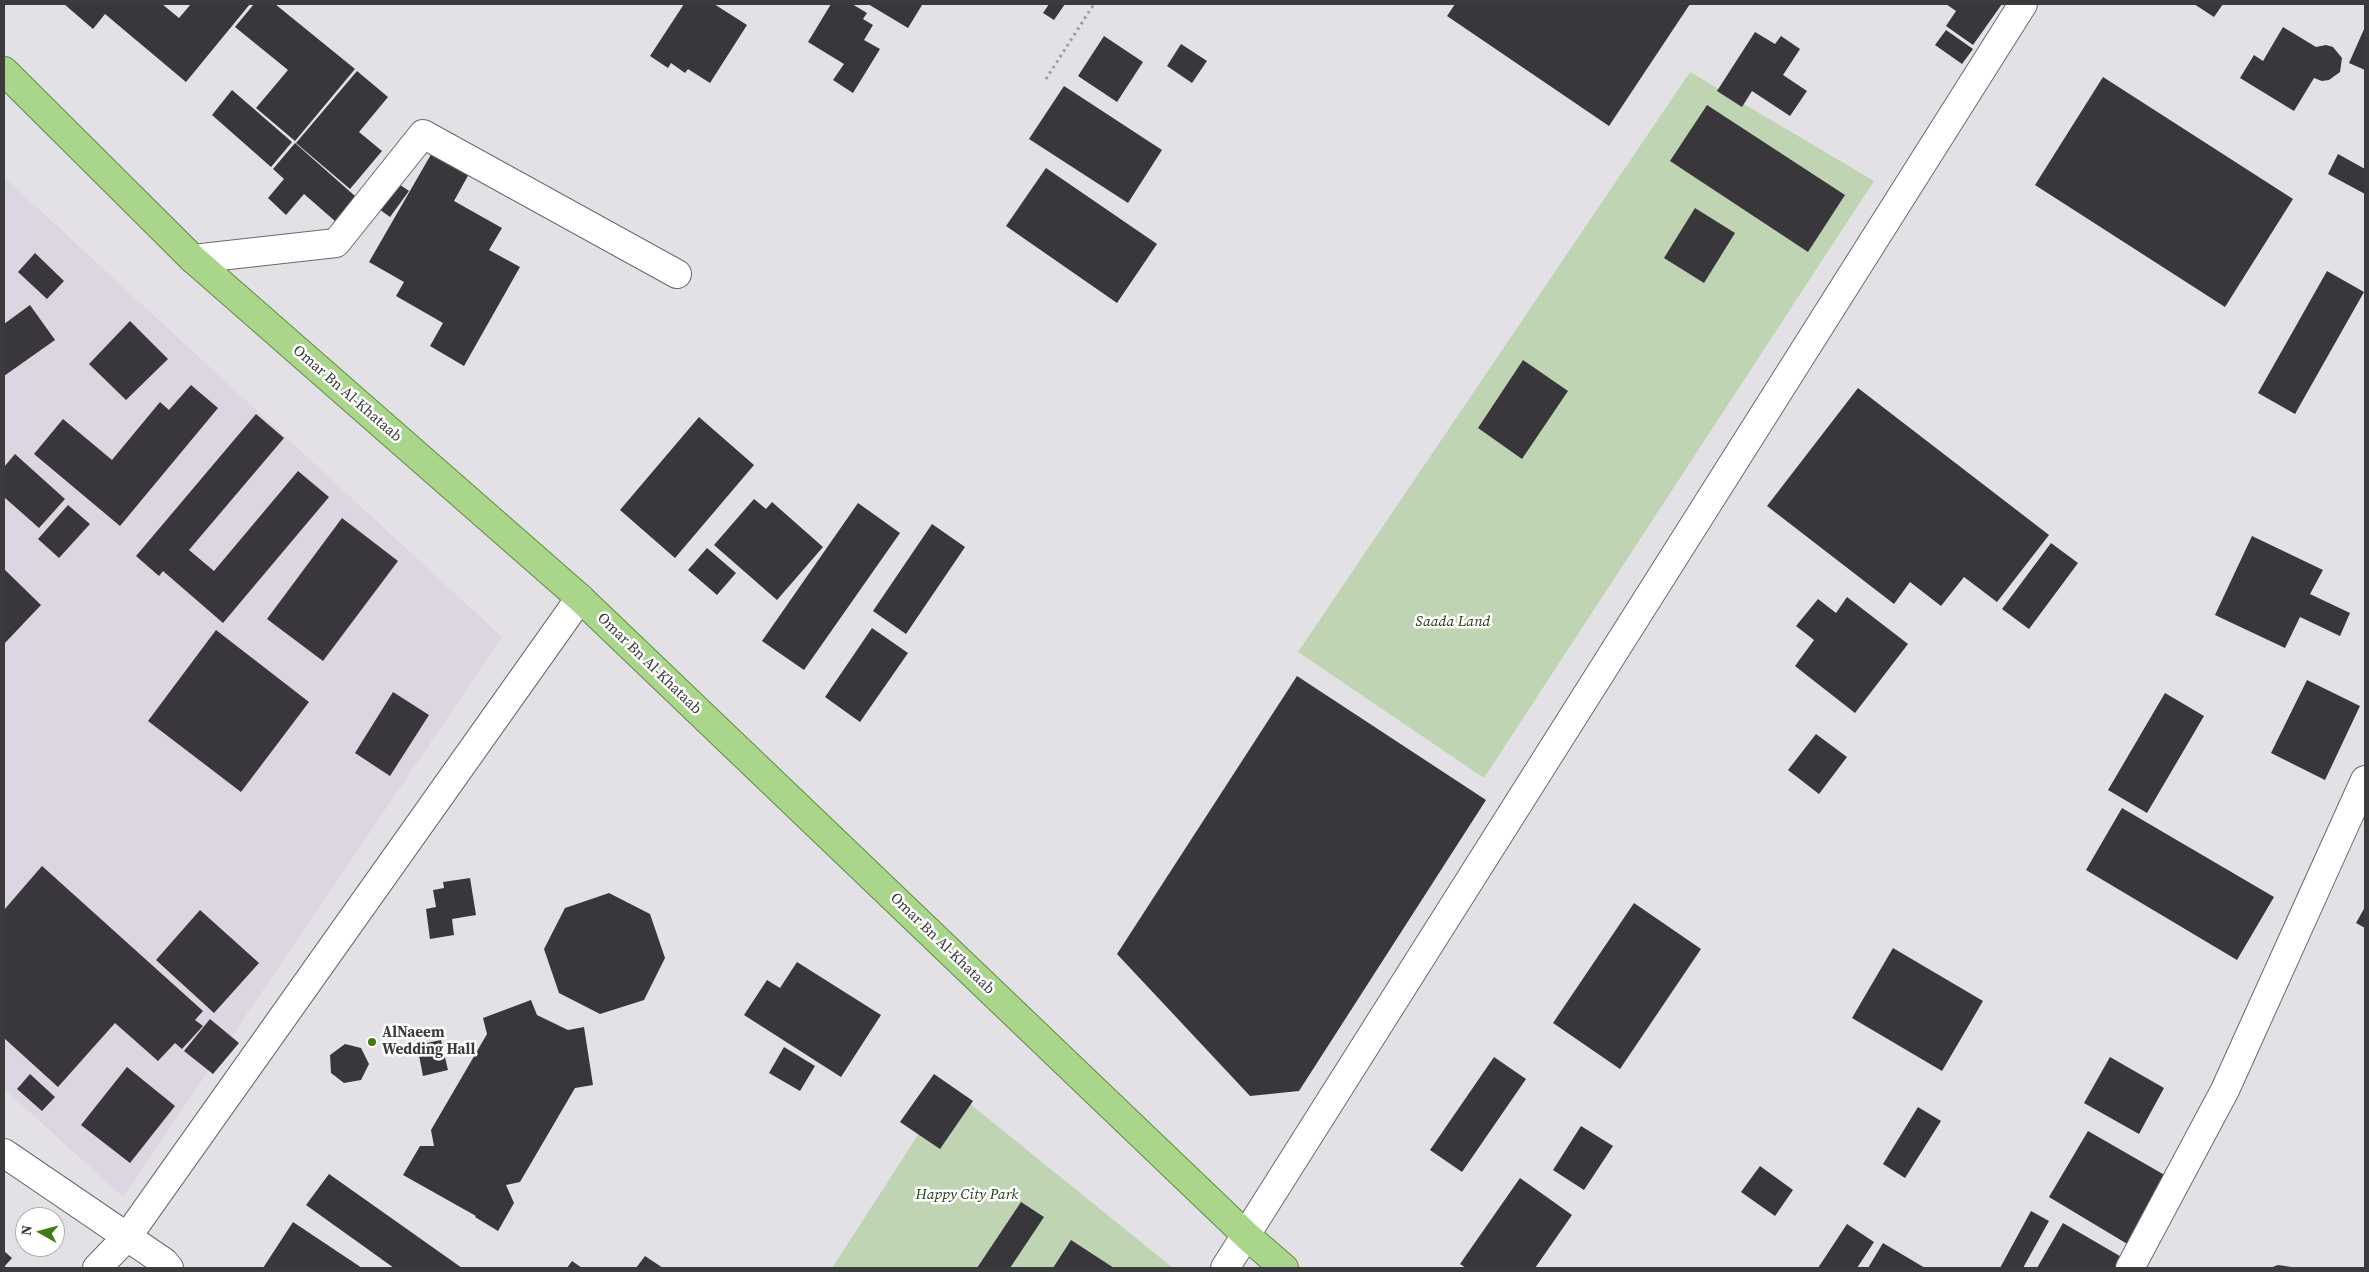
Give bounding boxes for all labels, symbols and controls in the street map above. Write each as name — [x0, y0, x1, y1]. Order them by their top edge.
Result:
street label: Omar Bn Al-Khataab — [289, 342, 405, 446]
street label: Omar Bn Al-Khataab — [593, 610, 705, 718]
park label: Saada Land — [1416, 613, 1490, 631]
street label: Omar Bn Al-Khataab — [886, 890, 998, 998]
place label: AlNaeem Wedding Hall — [382, 1024, 475, 1059]
marker: AlNaeem Wedding Hall — [366, 1036, 378, 1048]
park label: Happy City Park — [916, 1186, 1018, 1204]
north arrow — [15, 1207, 65, 1257]
text: N — [16, 1224, 37, 1237]

